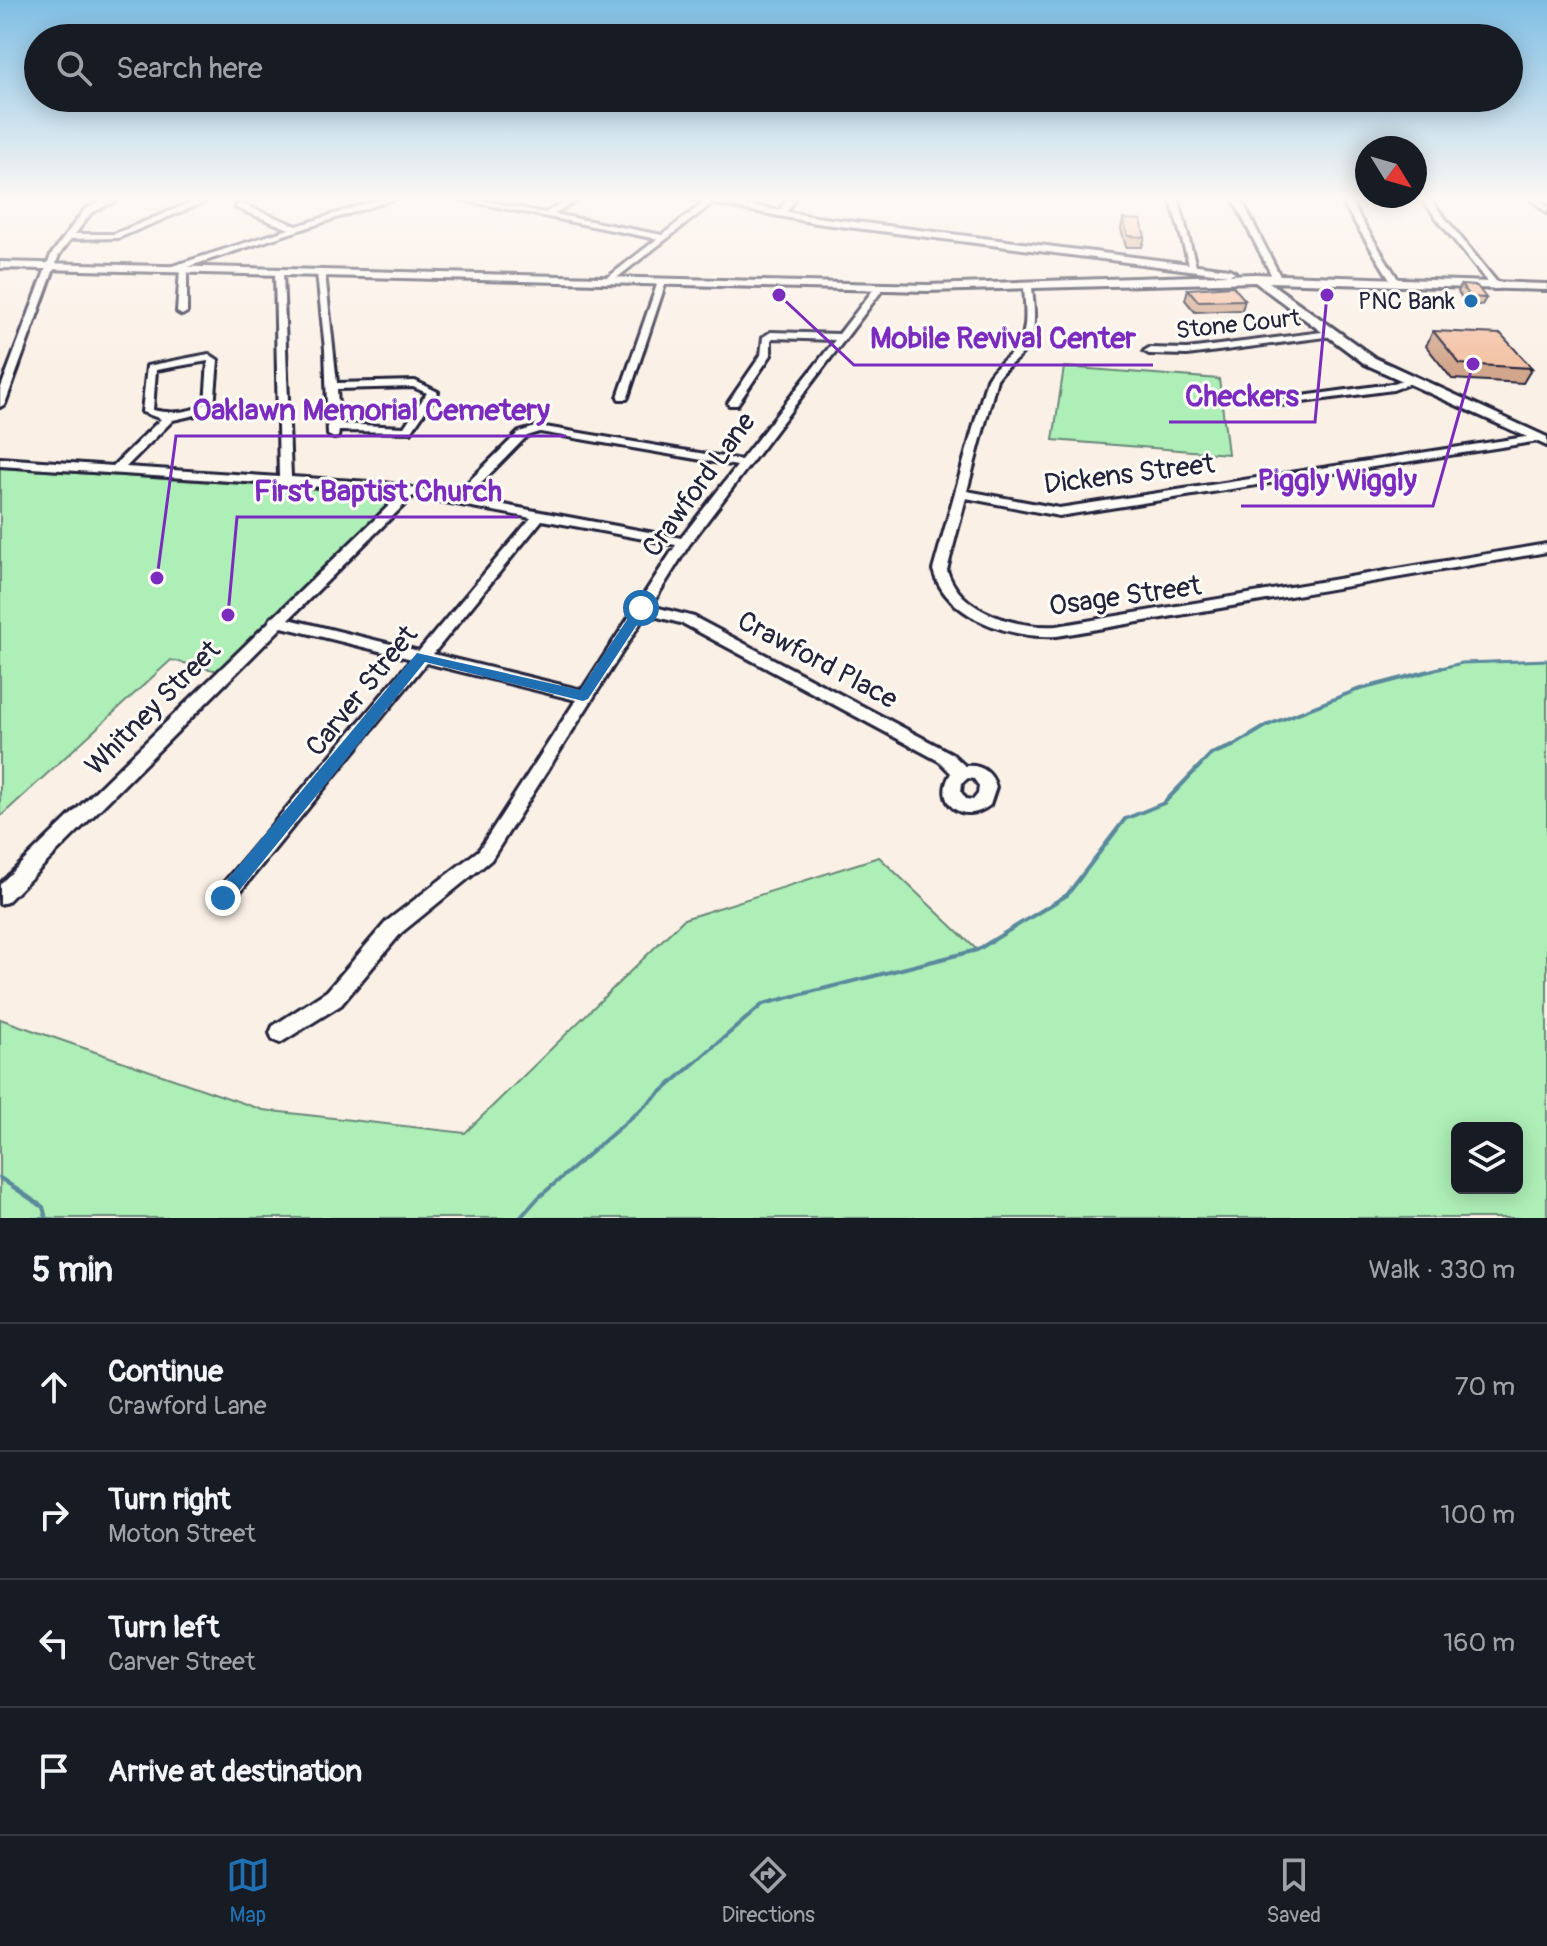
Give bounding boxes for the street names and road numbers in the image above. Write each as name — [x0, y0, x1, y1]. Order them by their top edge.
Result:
street label: Stone Court — [1174, 304, 1302, 345]
street label: Crawford Lane — [635, 405, 764, 564]
street label: Dickens Street — [1042, 447, 1217, 502]
street label: Osage Street — [1047, 568, 1204, 624]
street label: Crawford Place — [731, 603, 904, 717]
street label: Carver Street — [299, 618, 426, 764]
street label: Whitney Street — [78, 633, 229, 783]

